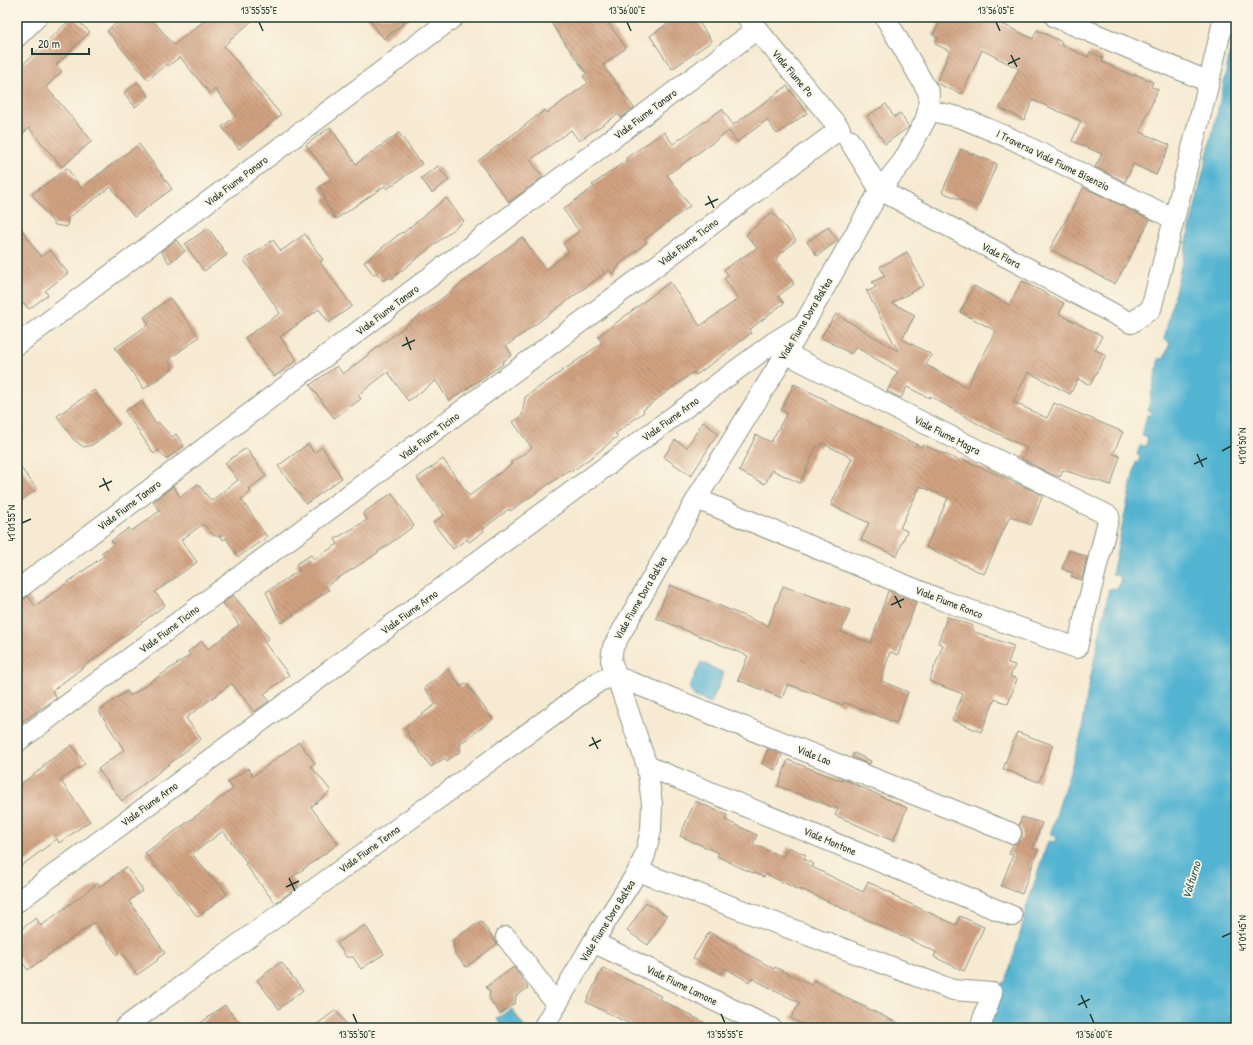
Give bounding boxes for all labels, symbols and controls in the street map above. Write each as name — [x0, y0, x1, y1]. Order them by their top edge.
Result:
text: 13°55'55"E — [241, 4, 278, 17]
text: 13°56'00"E — [609, 4, 646, 17]
text: 13°56'05"E — [978, 4, 1015, 17]
scale bar — [32, 30, 89, 56]
text: 20 m — [38, 35, 60, 52]
street label: Viale Fiume Po — [769, 46, 817, 100]
street label: Viale Fiume Tanaro — [611, 85, 680, 142]
street label: I Traversa Viale Fiume Bisenzio — [994, 126, 1112, 194]
street label: Viale Fiume Panaro — [202, 152, 271, 209]
street label: Viale Fiume Ticino — [655, 214, 721, 269]
street label: Viale Fiora — [979, 239, 1024, 271]
street label: Viale Fiume Dora Baltea — [775, 274, 836, 363]
street label: Viale Fiume Tanaro — [353, 281, 422, 338]
street label: Viale Fiume Arno — [639, 393, 702, 444]
street label: Viale Fiume Ticino — [396, 408, 462, 463]
street label: Viale Fiume Magra — [912, 412, 983, 458]
text: 41°01'50"N — [1236, 428, 1249, 464]
street label: Viale Fiume Tanaro — [95, 476, 164, 533]
text: 41°01'55"N — [5, 505, 18, 541]
street label: Viale Fiume Dora Baltea — [610, 553, 670, 642]
street label: Viale Fiume Ronco — [913, 583, 985, 622]
street label: Viale Fiume Arno — [378, 586, 441, 637]
street label: Viale Fiume Ticino — [136, 601, 202, 656]
street label: Viale Lao — [795, 742, 834, 768]
street label: Viale Fiume Arno — [118, 778, 181, 829]
street label: Viale Fiume Tenna — [336, 822, 403, 876]
street label: Viale Montone — [801, 824, 859, 859]
water label: Volturno — [1177, 858, 1205, 901]
street label: Viale Fiume Dora Baltea — [576, 877, 638, 965]
text: 41°01'45"N — [1236, 915, 1249, 951]
street label: Viale Fiume Lamone — [644, 962, 721, 1009]
text: 13°55'50"E — [339, 1028, 376, 1041]
text: 13°55'55"E — [707, 1028, 744, 1041]
text: 13°56'00"E — [1076, 1028, 1113, 1041]

